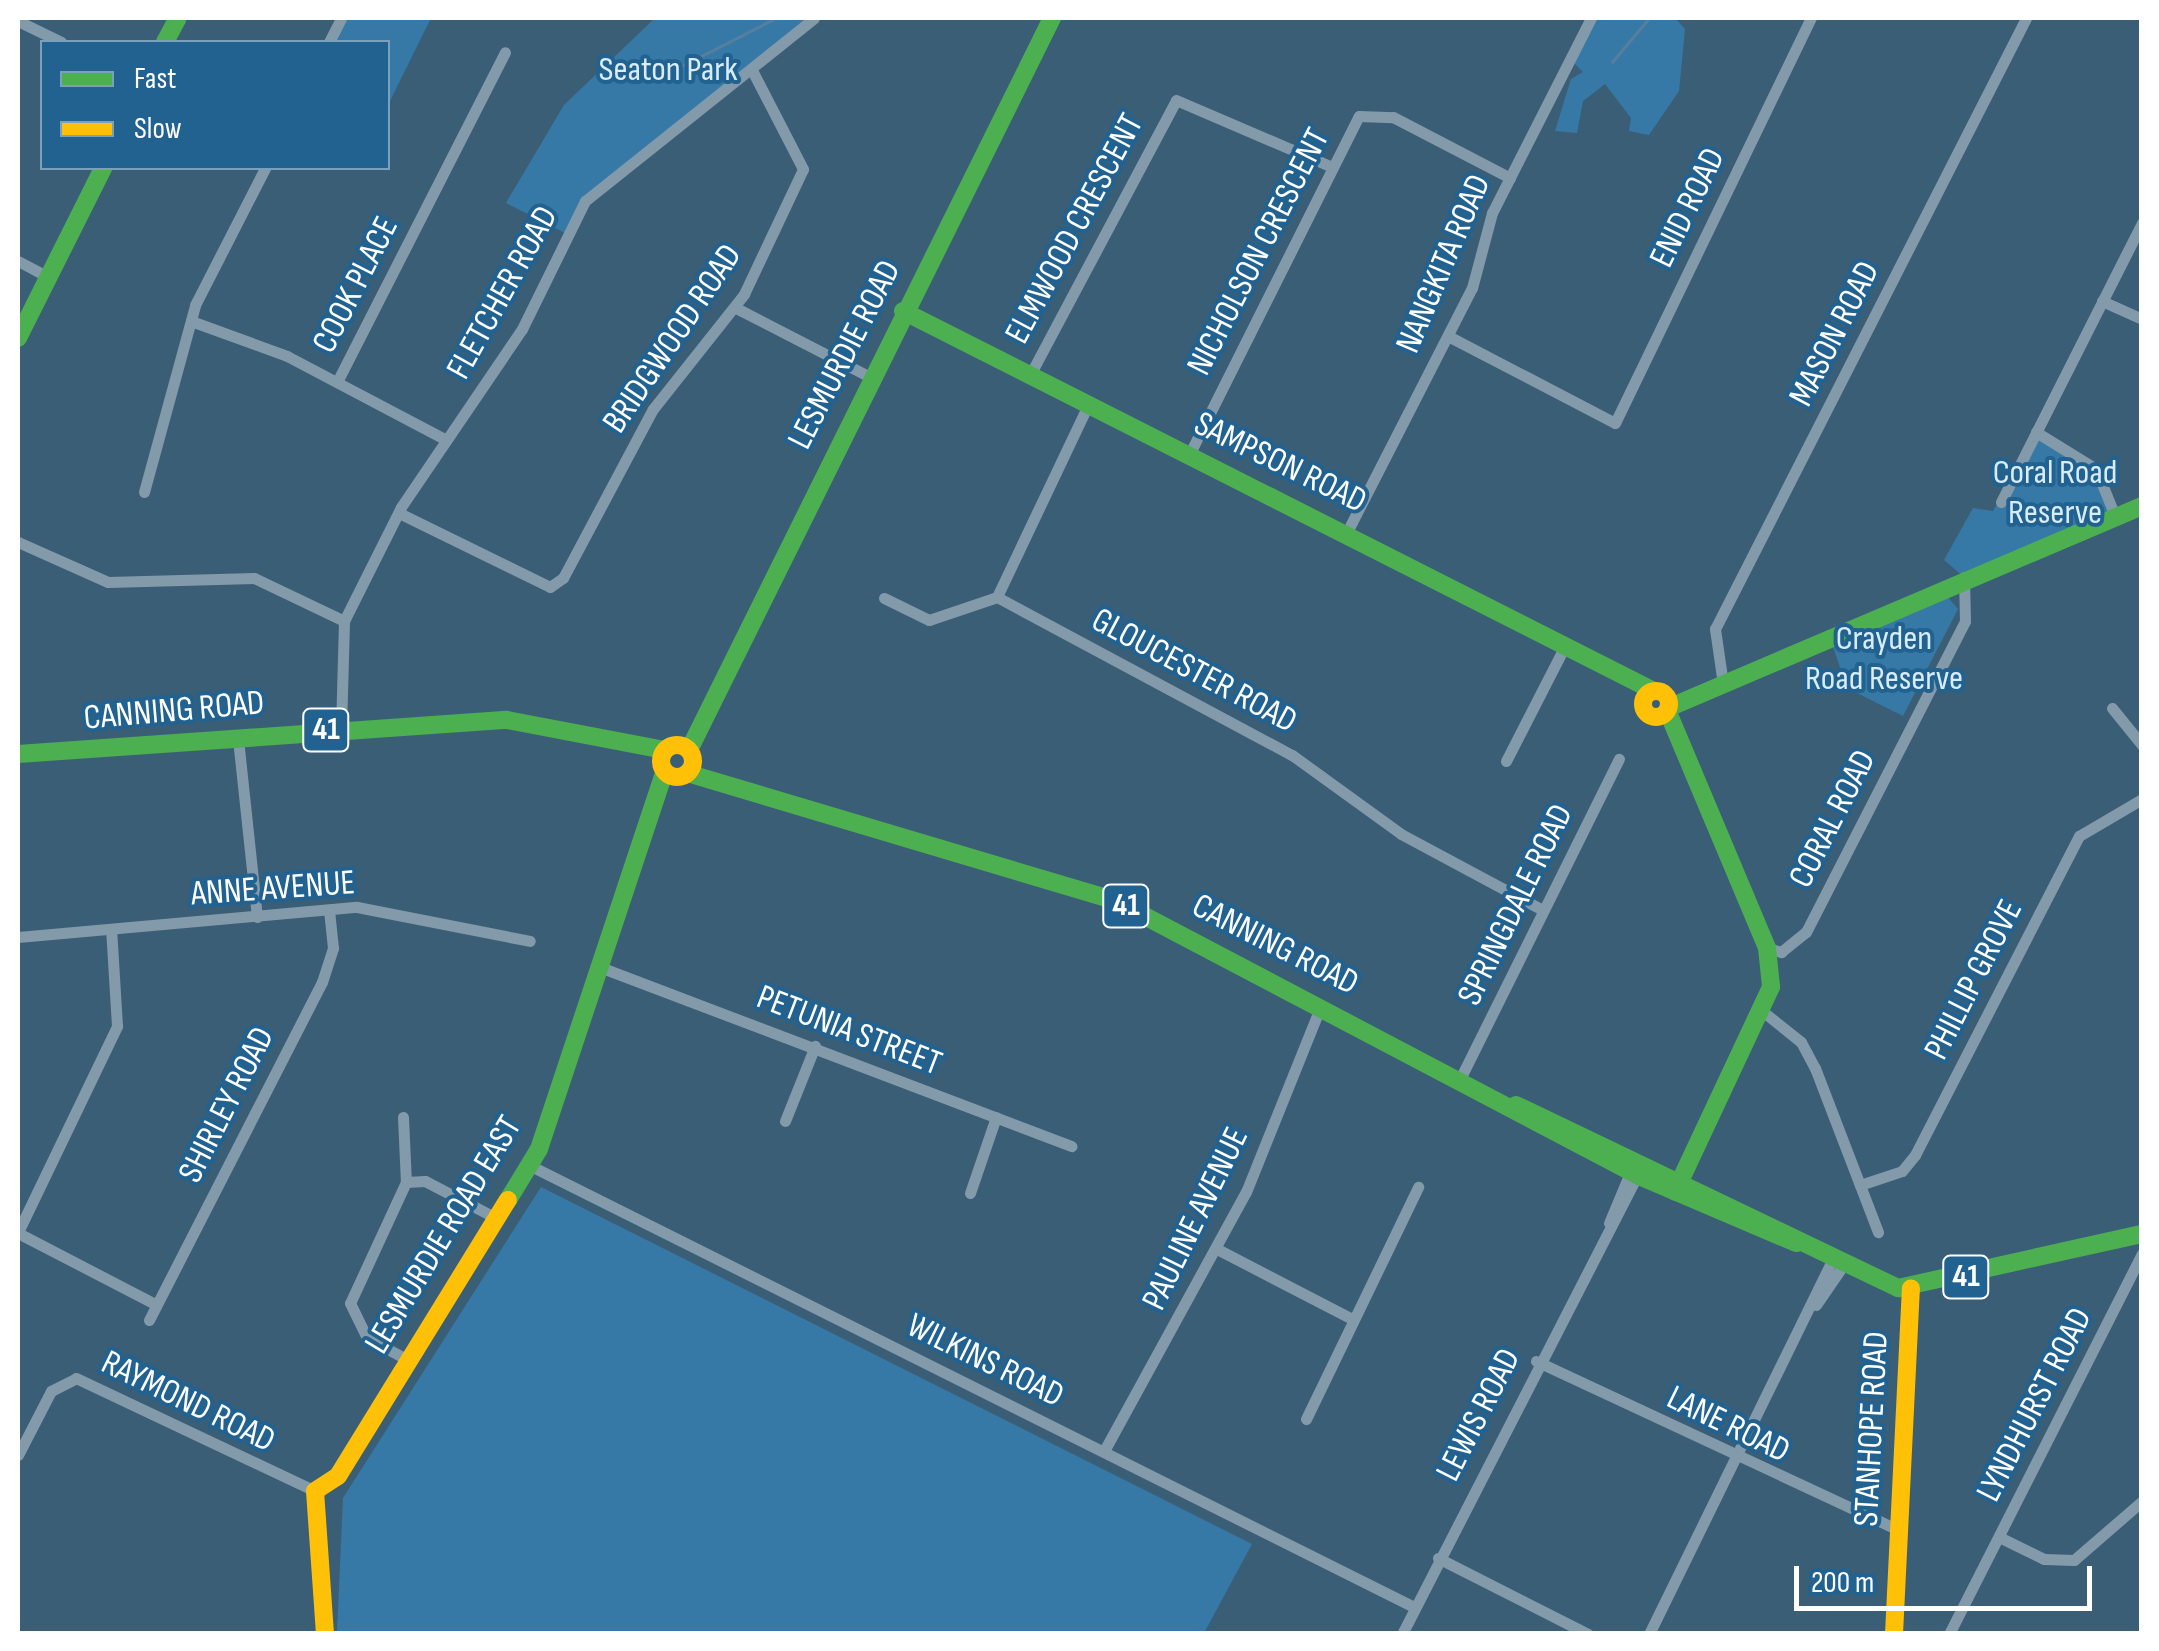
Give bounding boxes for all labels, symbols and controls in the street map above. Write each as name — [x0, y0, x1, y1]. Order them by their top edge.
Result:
legend — [40, 40, 390, 170]
park label: Seaton Park — [598, 49, 738, 91]
text: Fast — [134, 61, 176, 97]
street label: ELMWOOD CRESCENT — [997, 107, 1153, 351]
text: Slow — [134, 111, 182, 147]
street label: NICHOLSON CRESCENT — [1179, 122, 1339, 382]
street label: ENID ROAD — [1641, 142, 1735, 274]
street label: NANGKITA ROAD — [1388, 169, 1500, 359]
street label: FLETCHER ROAD — [438, 199, 568, 387]
street label: COOK PLACE — [304, 210, 408, 360]
street label: BRIDGWOOD ROAD — [595, 237, 751, 441]
street label: LESMURDIE ROAD — [780, 254, 910, 456]
street label: MASON ROAD — [1781, 255, 1889, 413]
street label: SAMPSON ROAD — [1187, 403, 1373, 523]
park label: Coral Road Reserve — [1993, 452, 2117, 534]
street label: GLOUCESTER ROAD — [1084, 599, 1304, 743]
park label: Crayden Road Reserve — [1805, 618, 1963, 700]
street label: CANNING ROAD — [82, 682, 266, 740]
road number: 41 — [301, 703, 351, 757]
street label: CORAL ROAD — [1781, 743, 1885, 895]
street label: SPRINGDALE ROAD — [1449, 798, 1583, 1012]
street label: ANNE AVENUE — [190, 862, 356, 916]
road number: 41 — [1101, 879, 1151, 933]
street label: CANNING ROAD — [1185, 885, 1365, 1005]
street label: PHILLIP GROVE — [1916, 893, 2032, 1067]
street label: PETUNIA STREET — [751, 977, 947, 1085]
street label: SHIRLEY ROAD — [170, 1020, 284, 1190]
street label: LESMURDIE ROAD EAST — [357, 1109, 531, 1361]
street label: PAULINE AVENUE — [1134, 1121, 1258, 1317]
road number: 41 — [1941, 1250, 1991, 1304]
street label: LYNDHURST ROAD — [1968, 1301, 2102, 1509]
street label: WILKINS ROAD — [900, 1305, 1070, 1417]
street label: STANHOPE ROAD — [1846, 1330, 1898, 1528]
street label: RAYMOND ROAD — [94, 1342, 282, 1462]
street label: LEWIS ROAD — [1428, 1342, 1530, 1488]
street label: LANE ROAD — [1660, 1377, 1796, 1473]
scale bar — [1799, 1546, 2096, 1608]
text: 200 m — [1811, 1565, 1874, 1601]

